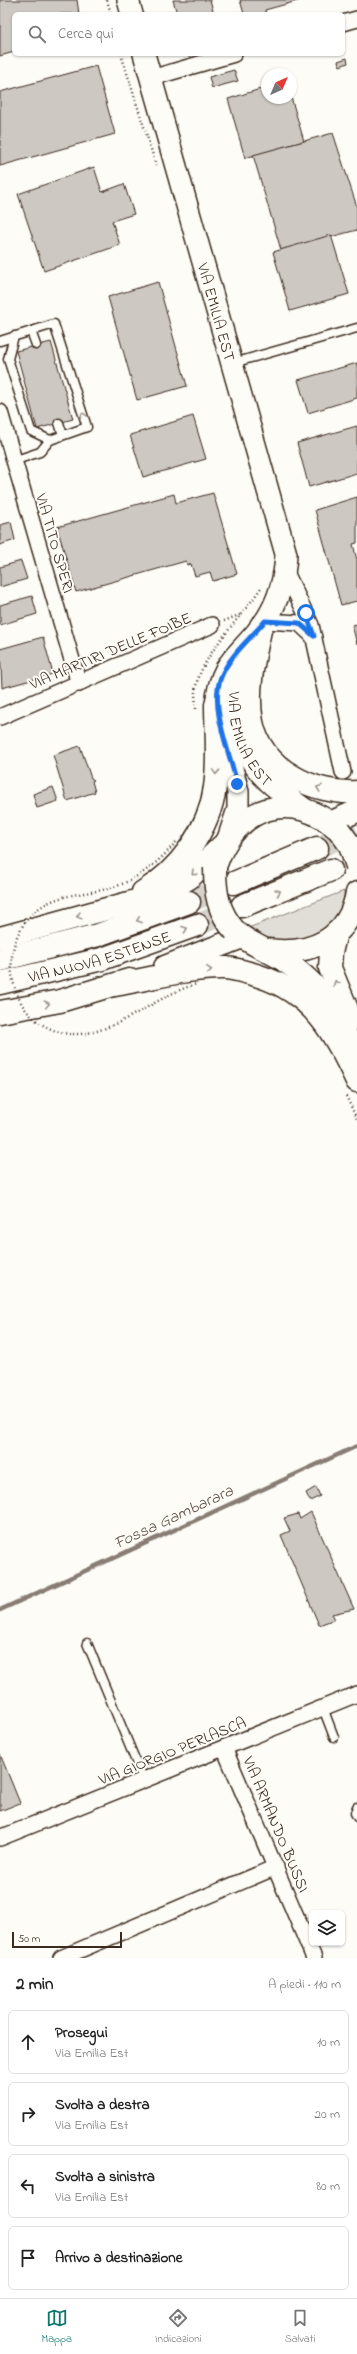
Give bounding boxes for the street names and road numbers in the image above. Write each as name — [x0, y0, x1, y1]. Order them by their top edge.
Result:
street label: VIA EMILIA EST — [190, 259, 241, 364]
street label: VIA TITO SPERI — [28, 490, 80, 596]
street label: VIA MARTIRI DELLE FOIBE — [25, 607, 196, 697]
street label: VIA EMILIA EST — [221, 689, 277, 793]
street label: VIA NUOVA ESTENSE — [25, 925, 175, 990]
street label: VIA GIORGIO PERLASCA — [94, 1711, 250, 1793]
street label: VIA ARMANDO BUSSI — [235, 1752, 315, 1897]

